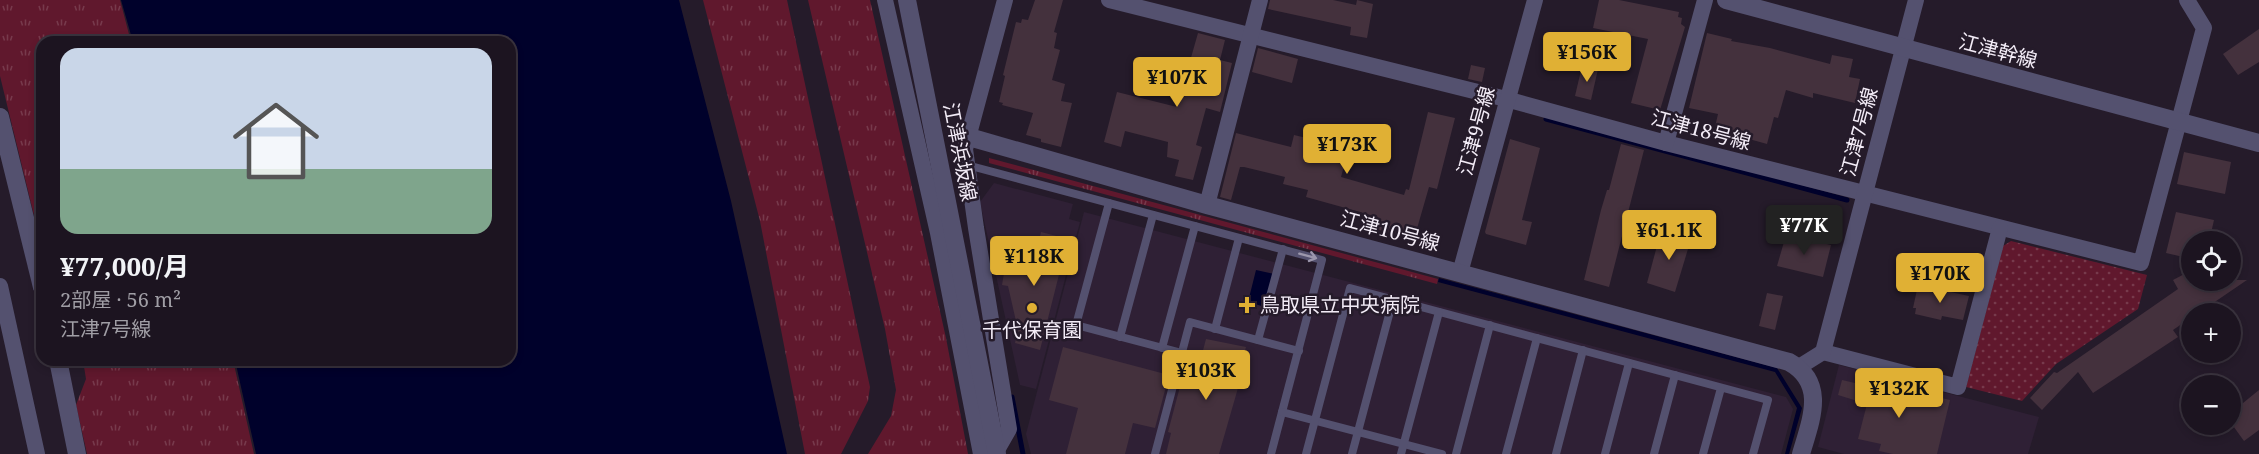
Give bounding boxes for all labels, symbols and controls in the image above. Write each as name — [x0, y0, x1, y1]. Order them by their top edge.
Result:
street label: 江津幹線 — [1956, 27, 2040, 74]
pin: ¥156K — [1545, 32, 1629, 83]
text: ¥156K — [1557, 38, 1617, 65]
pin: ¥107K — [1135, 57, 1219, 108]
text: ¥107K — [1147, 63, 1207, 90]
street label: 江津9号線 — [1451, 83, 1500, 178]
street label: 江津7号線 — [1834, 84, 1883, 179]
icon: home — [222, 87, 330, 195]
street label: 江津浜坂線 — [938, 100, 983, 204]
street label: 江津18号線 — [1648, 103, 1754, 156]
pin: ¥173K — [1305, 124, 1389, 175]
text: ¥173K — [1317, 130, 1377, 157]
street label: 江津10号線 — [1337, 204, 1443, 257]
pin: ¥77K — [1768, 205, 1840, 256]
pin: ¥61.1K — [1620, 210, 1718, 261]
text: ¥77K — [1780, 211, 1828, 238]
text: ¥61.1K — [1636, 216, 1702, 243]
map controls — [2181, 231, 2241, 435]
button: locate — [2181, 231, 2241, 291]
pin: ¥118K — [992, 236, 1076, 287]
text: ¥118K — [1004, 242, 1064, 269]
text: ¥77,000/月 — [60, 248, 189, 284]
one-way arrow — [1298, 251, 1317, 262]
pin: ¥170K — [1898, 253, 1982, 304]
text: ¥170K — [1910, 259, 1970, 286]
text: 2部屋 · 56 m² — [60, 286, 181, 313]
place label: 鳥取県立中央病院 — [1260, 291, 1420, 318]
marker: 鳥取県立中央病院 — [1238, 296, 1256, 314]
marker: 千代保育園 — [1025, 301, 1039, 315]
button: + — [2181, 303, 2241, 363]
text: 江津7号線 — [60, 315, 151, 342]
place label: 千代保育園 — [982, 316, 1082, 343]
pin: ¥103K — [1164, 350, 1248, 401]
text: ¥103K — [1176, 356, 1236, 383]
pin: ¥132K — [1857, 368, 1941, 419]
text: ¥132K — [1869, 374, 1929, 401]
button: − — [2181, 375, 2241, 435]

